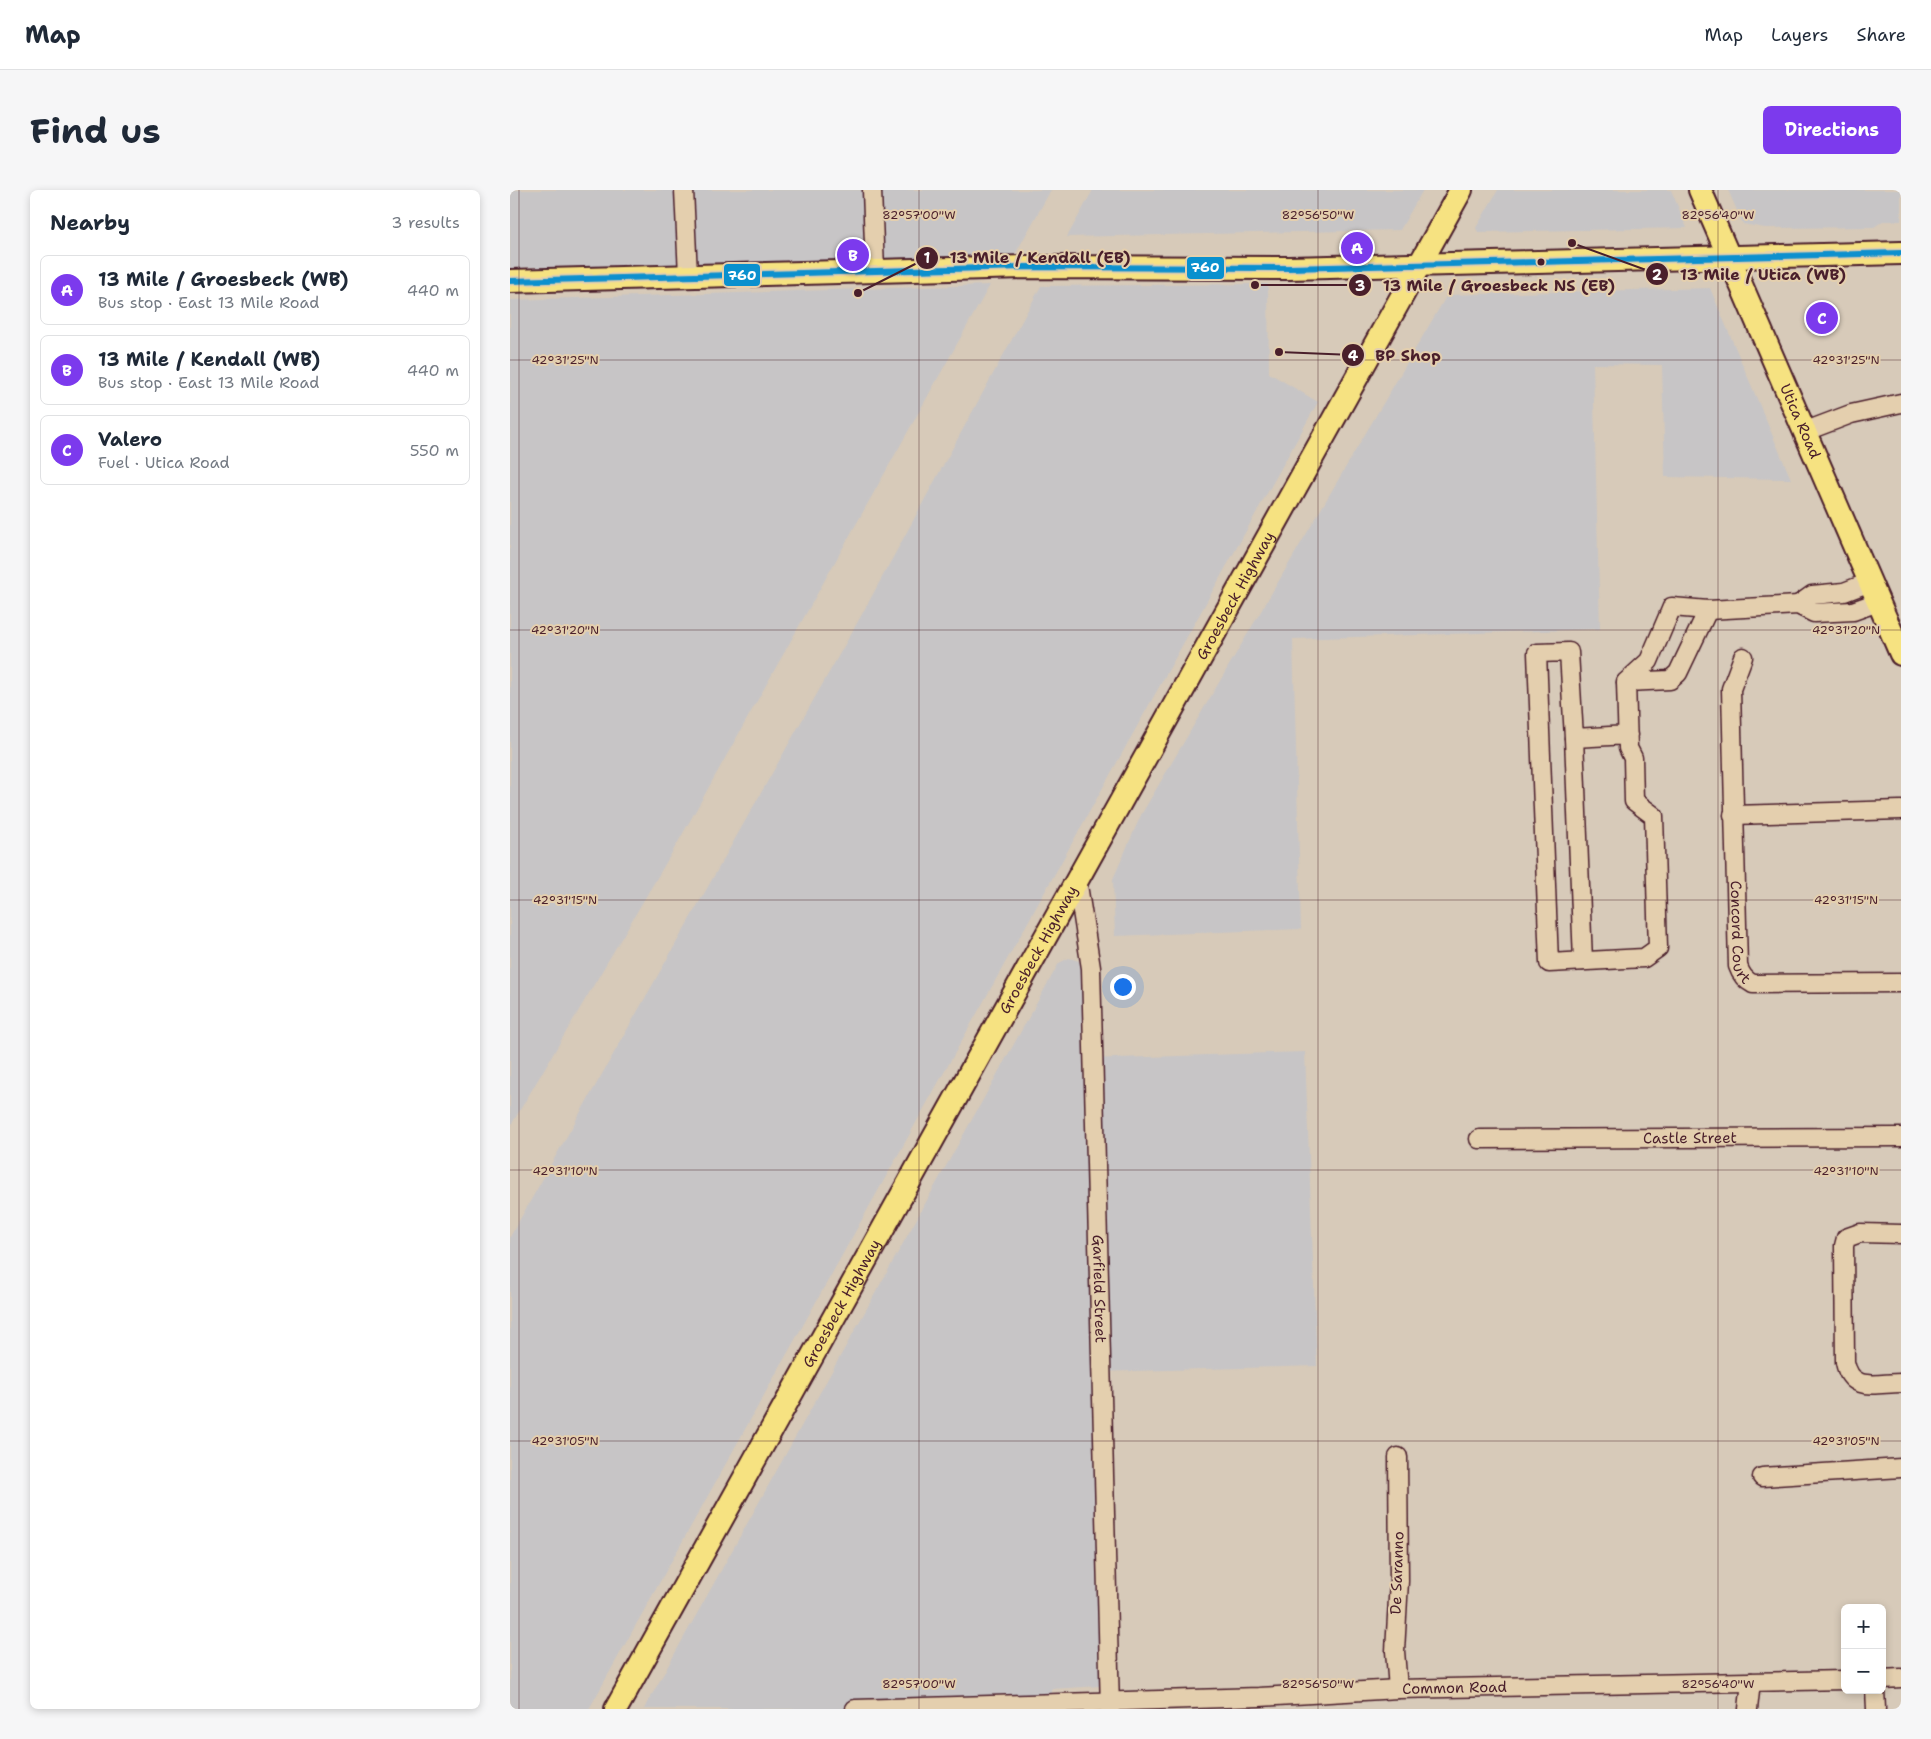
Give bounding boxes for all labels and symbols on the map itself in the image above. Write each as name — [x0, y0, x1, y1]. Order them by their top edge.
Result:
text: 82°57'00"W — [882, 207, 956, 223]
text: 82°56'50"W — [1282, 207, 1354, 223]
text: 82°56'40"W — [1682, 207, 1754, 223]
pin: A — [1341, 229, 1373, 267]
pin: B — [837, 236, 869, 274]
callout: 13 Mile / Kendall (EB) — [914, 242, 1141, 273]
text: 13 Mile / Kendall (EB) — [949, 247, 1131, 268]
text: 1 — [924, 248, 931, 268]
line badge: 760 — [1186, 256, 1225, 280]
unlabelled marker — [1536, 257, 1546, 267]
text: 760 — [1190, 258, 1220, 276]
callout: 13 Mile / Utica (WB) — [1644, 259, 1856, 290]
line badge: 760 — [723, 263, 761, 287]
text: 13 Mile / Utica (WB) — [1680, 264, 1846, 285]
text: 2 — [1652, 265, 1663, 285]
text: 760 — [727, 266, 757, 284]
callout: 13 Mile / Groesbeck NS (EB) — [1347, 270, 1625, 301]
text: 13 Mile / Groesbeck NS (EB) — [1383, 275, 1615, 296]
text: 3 — [1355, 276, 1365, 296]
pin: C — [1806, 299, 1838, 337]
callout: BP Shop — [1340, 340, 1451, 371]
text: BP Shop — [1375, 345, 1441, 366]
text: 4 — [1348, 346, 1359, 366]
text: 42°31'25"N — [531, 352, 599, 368]
text: 42°31'25"N — [1812, 352, 1880, 368]
street label: Utica Road — [1775, 381, 1825, 462]
street label: Groesbeck Highway — [1192, 528, 1279, 663]
text: 42°31'20"N — [531, 622, 599, 638]
text: 42°31'20"N — [1812, 622, 1880, 638]
street label: Concord Court — [1726, 880, 1755, 989]
street label: Groesbeck Highway — [995, 882, 1082, 1017]
text: 42°31'15"N — [533, 892, 597, 908]
text: 42°31'15"N — [1814, 892, 1878, 908]
your location — [1110, 974, 1136, 1000]
street label: Castle Street — [1643, 1128, 1737, 1148]
text: 42°31'10"N — [532, 1163, 598, 1179]
text: 42°31'10"N — [1813, 1163, 1879, 1179]
street label: Garfield Street — [1088, 1234, 1111, 1343]
street label: Groesbeck Highway — [798, 1236, 885, 1371]
text: 42°31'05"N — [531, 1433, 599, 1449]
text: 42°31'05"N — [1812, 1433, 1880, 1449]
street label: De Saranno — [1386, 1531, 1408, 1615]
text: 82°57'00"W — [882, 1676, 956, 1692]
text: 82°56'50"W — [1282, 1676, 1354, 1692]
text: 82°56'40"W — [1682, 1676, 1754, 1692]
street label: Common Road — [1402, 1677, 1508, 1699]

